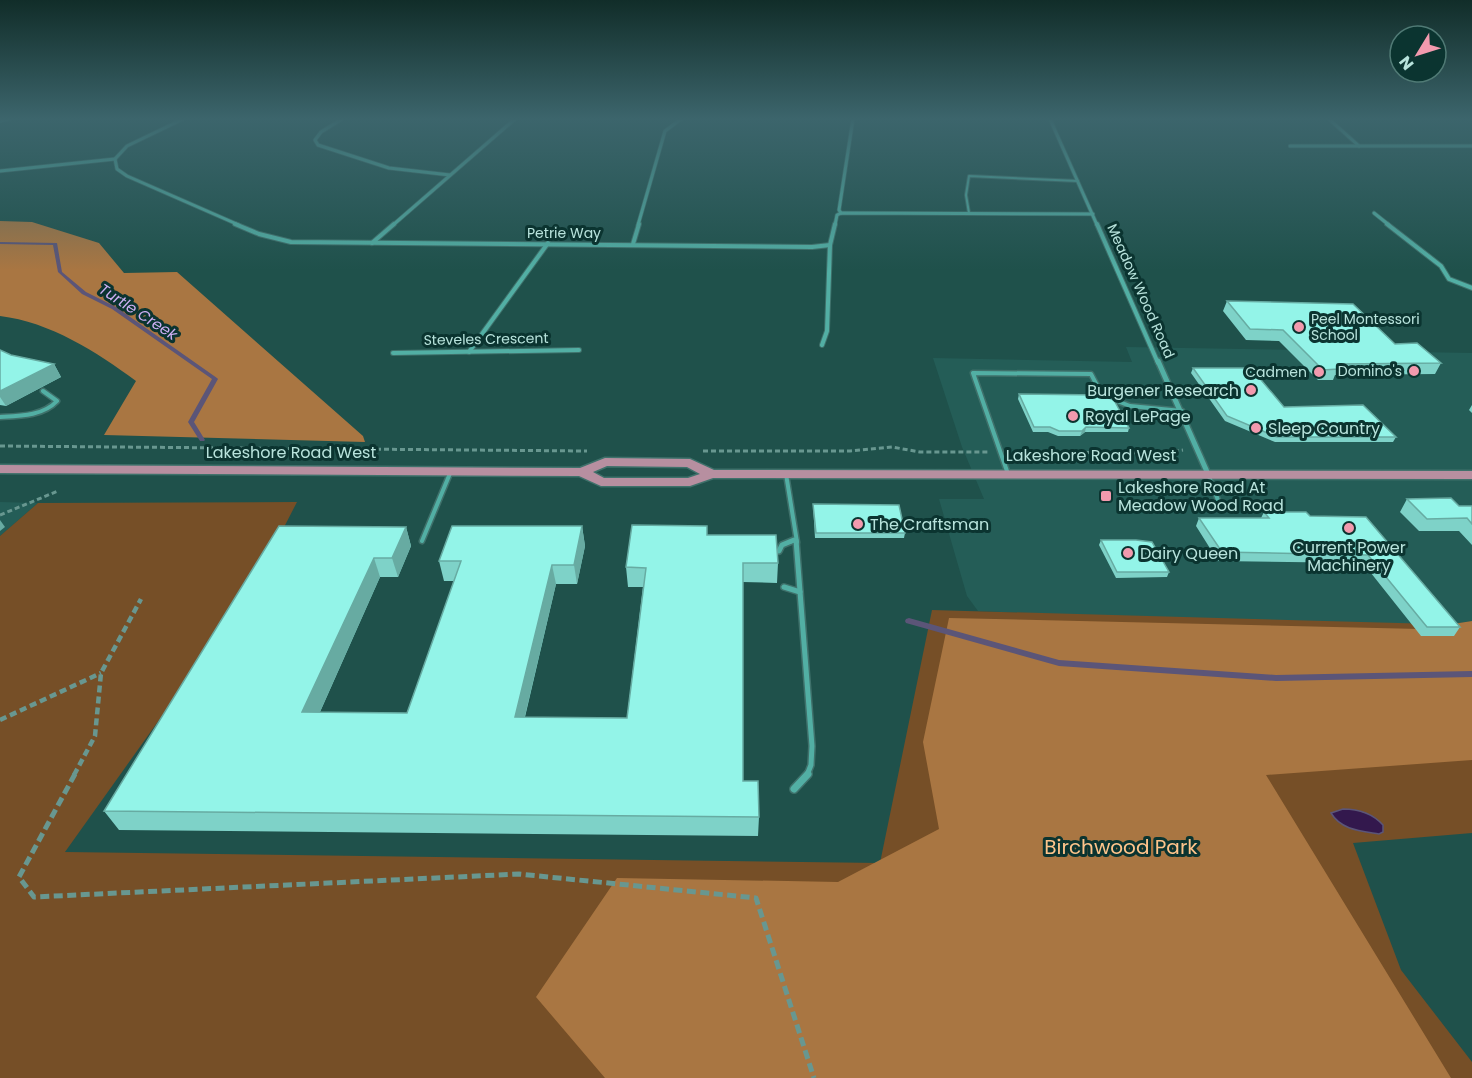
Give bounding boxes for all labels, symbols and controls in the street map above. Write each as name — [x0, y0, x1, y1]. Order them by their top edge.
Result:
north arrow — [1388, 24, 1448, 84]
text: N — [1394, 51, 1419, 75]
street label: Meadow Wood Road — [1102, 221, 1180, 361]
street label: Petrie Way — [527, 223, 601, 243]
water label: Turtle Creek — [95, 278, 183, 346]
place label: Peel Montessori School — [1311, 309, 1420, 345]
marker: Peel Montessori School — [1292, 320, 1306, 334]
street label: Steveles Crescent — [423, 328, 549, 350]
place label: Domino's — [1338, 361, 1402, 381]
place label: Cadmen — [1245, 362, 1307, 382]
marker: Domino's — [1407, 364, 1421, 378]
marker: Cadmen — [1312, 365, 1326, 379]
place label: Burgener Research — [1087, 379, 1239, 402]
marker: Burgener Research — [1244, 383, 1258, 397]
place label: Royal LePage — [1085, 405, 1191, 428]
marker: Royal LePage — [1066, 409, 1080, 423]
place label: Sleep Country — [1268, 417, 1380, 440]
marker: Sleep Country — [1249, 421, 1263, 435]
street label: Lakeshore Road West — [206, 441, 376, 464]
street label: Lakeshore Road West — [1006, 444, 1176, 467]
place label: Lakeshore Road At Meadow Wood Road — [1118, 476, 1284, 517]
marker: Lakeshore Road At Meadow Wood Road — [1099, 489, 1113, 503]
place label: The Craftsman — [870, 513, 989, 536]
marker: The Craftsman — [851, 517, 865, 531]
marker: Current Power Machinery — [1342, 521, 1356, 535]
place label: Current Power Machinery — [1292, 536, 1406, 577]
place label: Dairy Queen — [1140, 542, 1238, 565]
marker: Dairy Queen — [1121, 546, 1135, 560]
park label: Birchwood Park — [1044, 833, 1198, 861]

